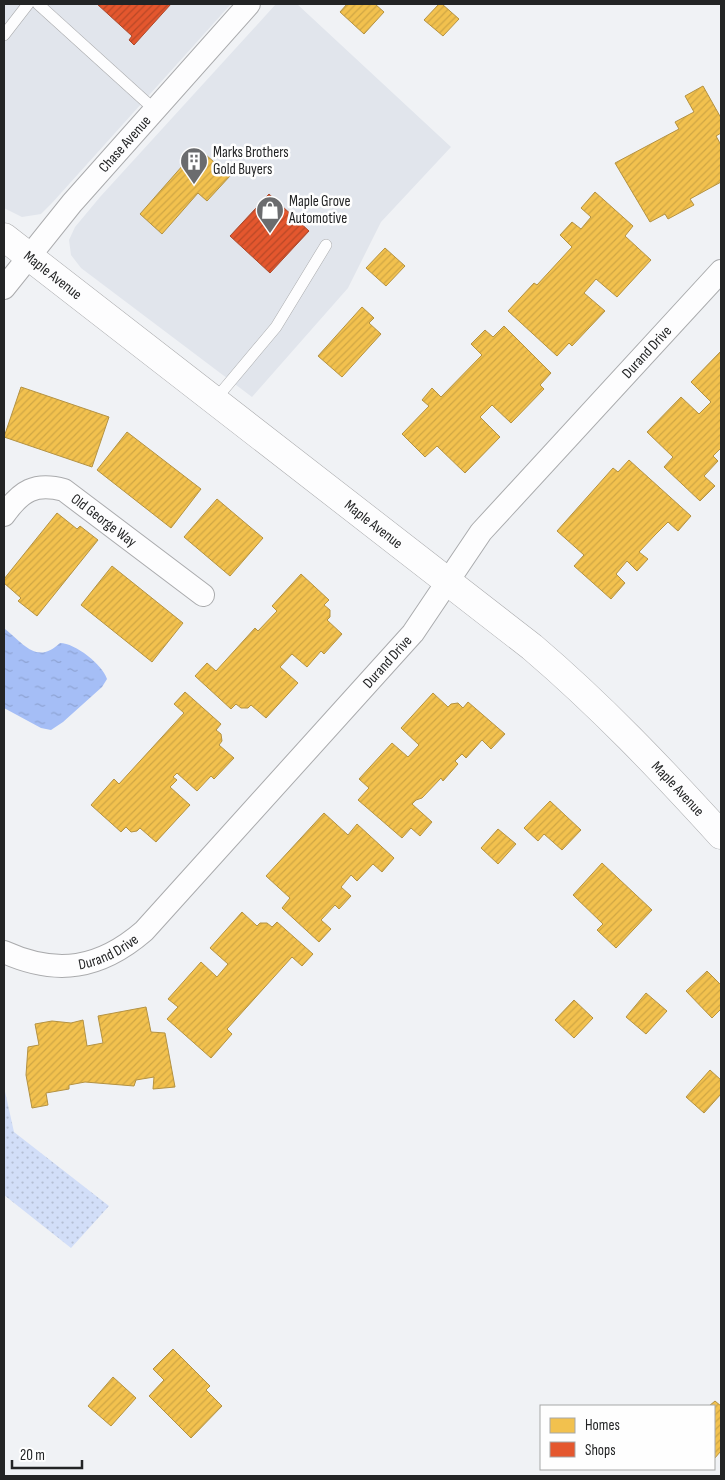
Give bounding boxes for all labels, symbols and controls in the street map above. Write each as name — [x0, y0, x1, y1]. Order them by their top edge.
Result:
street label: Chase Avenue — [94, 111, 155, 176]
place label: Marks Brothers Gold Buyers — [213, 143, 289, 179]
building icon: Marks Brothers Gold Buyers — [179, 146, 209, 185]
place label: Maple Grove Automotive — [288, 192, 351, 228]
shop icon: Maple Grove Automotive — [255, 195, 285, 234]
street label: Maple Avenue — [20, 246, 86, 304]
street label: Durand Drive — [618, 322, 676, 382]
street label: Old George Way — [67, 489, 141, 551]
street label: Maple Avenue — [341, 495, 407, 553]
street label: Durand Drive — [358, 631, 416, 692]
street label: Maple Avenue — [648, 757, 709, 820]
street label: Durand Drive — [77, 930, 142, 974]
legend — [540, 1405, 715, 1470]
text: Homes — [585, 1416, 620, 1435]
scale bar — [12, 1438, 82, 1470]
text: Shops — [585, 1441, 616, 1460]
text: 20 m — [20, 1446, 45, 1465]

